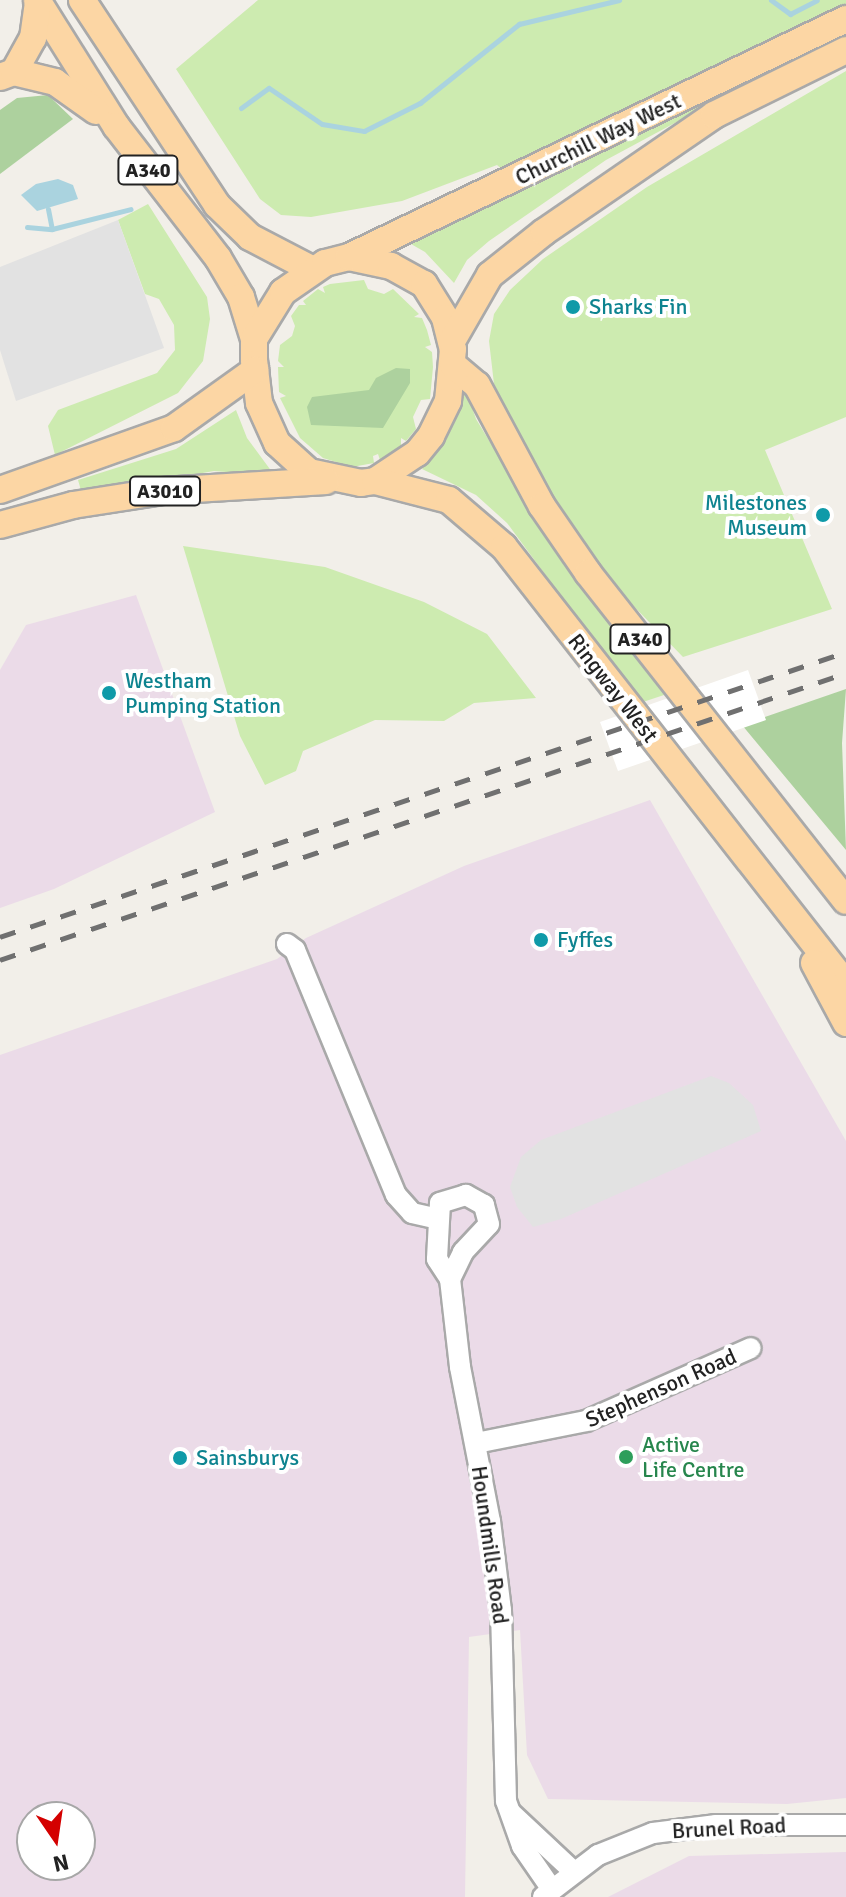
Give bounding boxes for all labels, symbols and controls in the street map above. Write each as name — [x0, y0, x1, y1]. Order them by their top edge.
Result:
street label: Churchill Way West — [511, 87, 685, 191]
road number: A340 — [116, 154, 180, 186]
place label: Sharks Fin — [589, 294, 687, 320]
marker: Sharks Fin — [564, 298, 582, 316]
road number: A3010 — [129, 475, 201, 507]
place label: Milestones Museum — [705, 489, 807, 540]
marker: Milestones Museum — [814, 506, 832, 524]
road number: A340 — [608, 623, 672, 655]
street label: Ringway West — [562, 628, 664, 748]
place label: Westham Pumping Station — [125, 667, 281, 718]
marker: Westham Pumping Station — [100, 684, 118, 702]
place label: Fyffes — [557, 927, 613, 953]
marker: Fyffes — [532, 931, 550, 949]
street label: Stephenson Road — [581, 1343, 741, 1433]
place label: Active Life Centre — [642, 1431, 744, 1482]
place label: Sainsburys — [196, 1445, 299, 1471]
marker: Active Life Centre — [617, 1448, 635, 1466]
marker: Sainsburys — [171, 1449, 189, 1467]
street label: Houndmills Road — [466, 1464, 514, 1626]
north arrow — [16, 1801, 96, 1881]
street label: Brunel Road — [671, 1812, 787, 1844]
text: N — [51, 1848, 72, 1878]

